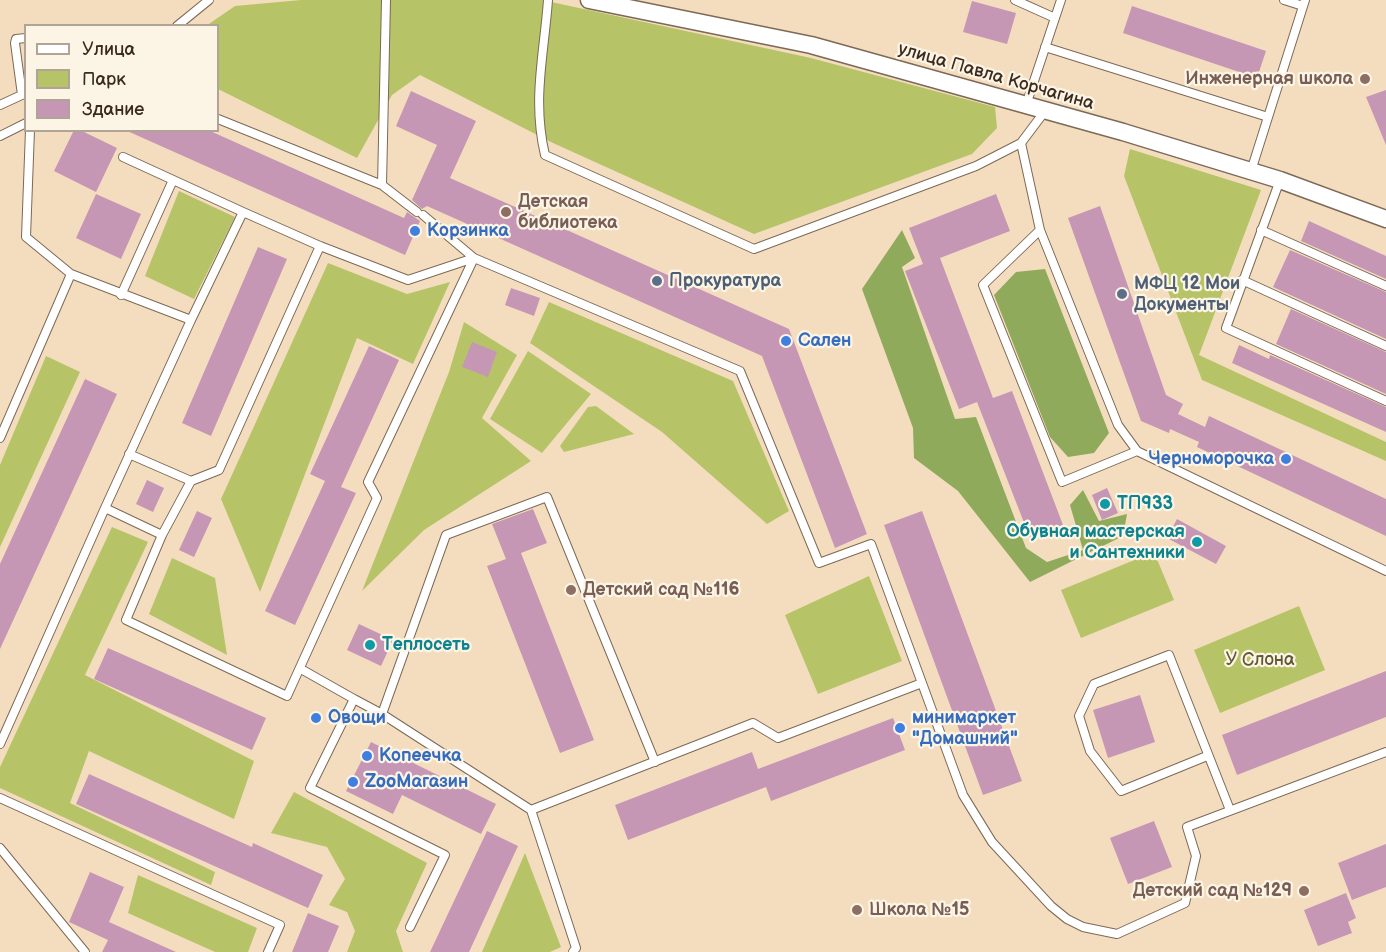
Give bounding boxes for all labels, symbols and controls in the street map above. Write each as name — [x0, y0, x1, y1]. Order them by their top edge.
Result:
legend — [24, 24, 219, 132]
text: Улица — [82, 39, 135, 60]
street label: улица Павла Корчагина — [895, 39, 1097, 115]
place label: Инженерная школа — [1185, 68, 1353, 90]
text: Парк — [82, 69, 126, 90]
marker: Инженерная школа — [1358, 72, 1372, 86]
text: Здание — [82, 99, 144, 120]
place label: Детская библиотека — [518, 191, 618, 234]
marker: Детская библиотека — [499, 205, 513, 219]
place label: Корзинка — [427, 220, 509, 242]
marker: Корзинка — [408, 224, 422, 238]
place label: Прокуратура — [669, 270, 781, 292]
place label: МФЦ 12 Мои Документы — [1134, 273, 1240, 316]
marker: Прокуратура — [650, 274, 664, 288]
marker: МФЦ 12 Мои Документы — [1115, 287, 1129, 301]
place label: Сален — [798, 330, 851, 352]
marker: Сален — [779, 334, 793, 348]
place label: Черноморочка — [1149, 448, 1274, 470]
marker: Черноморочка — [1279, 452, 1293, 466]
place label: ТП933 — [1117, 493, 1173, 515]
marker: ТП933 — [1098, 497, 1112, 511]
place label: Обувная мастерская и Сантехники — [1006, 521, 1185, 564]
marker: Обувная мастерская и Сантехники — [1190, 535, 1204, 549]
place label: Детский сад №116 — [583, 579, 739, 601]
marker: Детский сад №116 — [564, 583, 578, 597]
place label: Теплосеть — [382, 634, 470, 656]
marker: Теплосеть — [363, 638, 377, 652]
park label: У Слона — [1225, 649, 1295, 671]
place label: Овощи — [328, 707, 386, 729]
place label: минимаркет "Домашний" — [912, 707, 1018, 750]
marker: Овощи — [309, 711, 323, 725]
marker: минимаркет "Домашний" — [893, 721, 907, 735]
place label: Копеечка — [379, 745, 461, 767]
marker: Копеечка — [360, 749, 374, 763]
place label: ZooМагазин — [365, 771, 468, 793]
marker: ZooМагазин — [346, 775, 360, 789]
place label: Детский сад №129 — [1133, 880, 1292, 902]
marker: Детский сад №129 — [1297, 884, 1311, 898]
place label: Школа №15 — [869, 899, 969, 921]
marker: Школа №15 — [850, 903, 864, 917]

